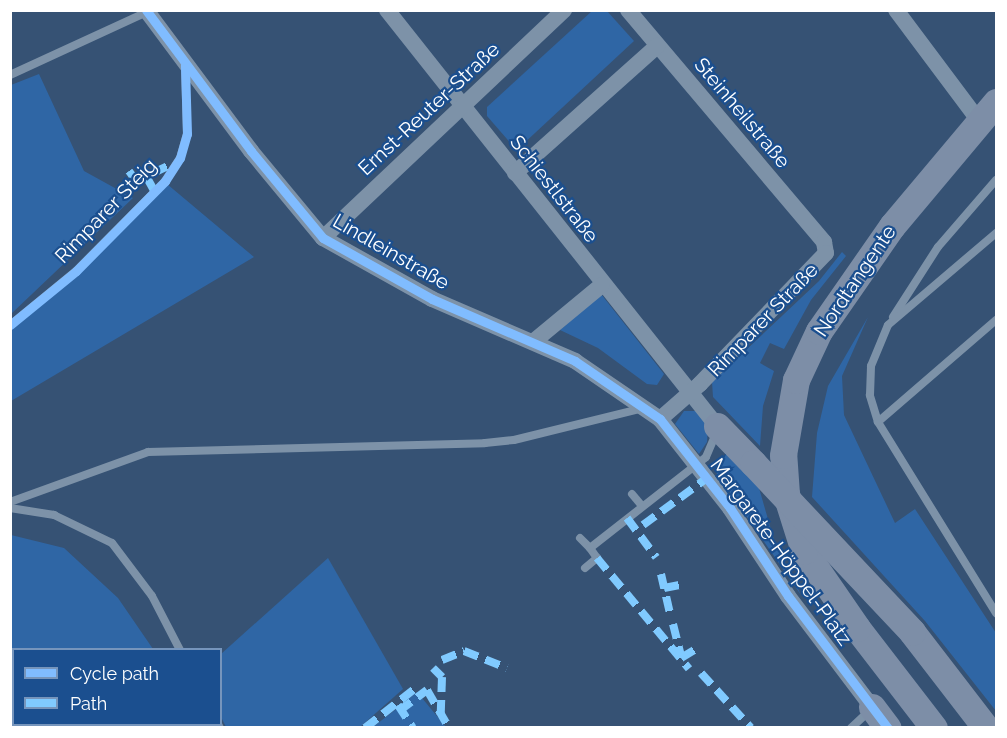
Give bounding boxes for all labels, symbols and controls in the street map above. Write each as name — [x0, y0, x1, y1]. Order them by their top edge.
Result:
street label: Ernst-Reuter-Straße — [353, 37, 505, 181]
street label: Steinheilstraße — [689, 53, 795, 173]
street label: Schiestlstraße — [505, 131, 603, 247]
street label: Rimparer Steig — [50, 154, 162, 268]
street label: Lindleinstraße — [329, 209, 453, 295]
street label: Nordtangente — [809, 221, 901, 341]
street label: Rimparer Straße — [703, 258, 823, 382]
street label: Margarete-Höppel-Platz — [705, 454, 857, 650]
legend — [12, 648, 222, 726]
text: Cycle path — [70, 663, 159, 684]
text: Path — [70, 693, 107, 714]

